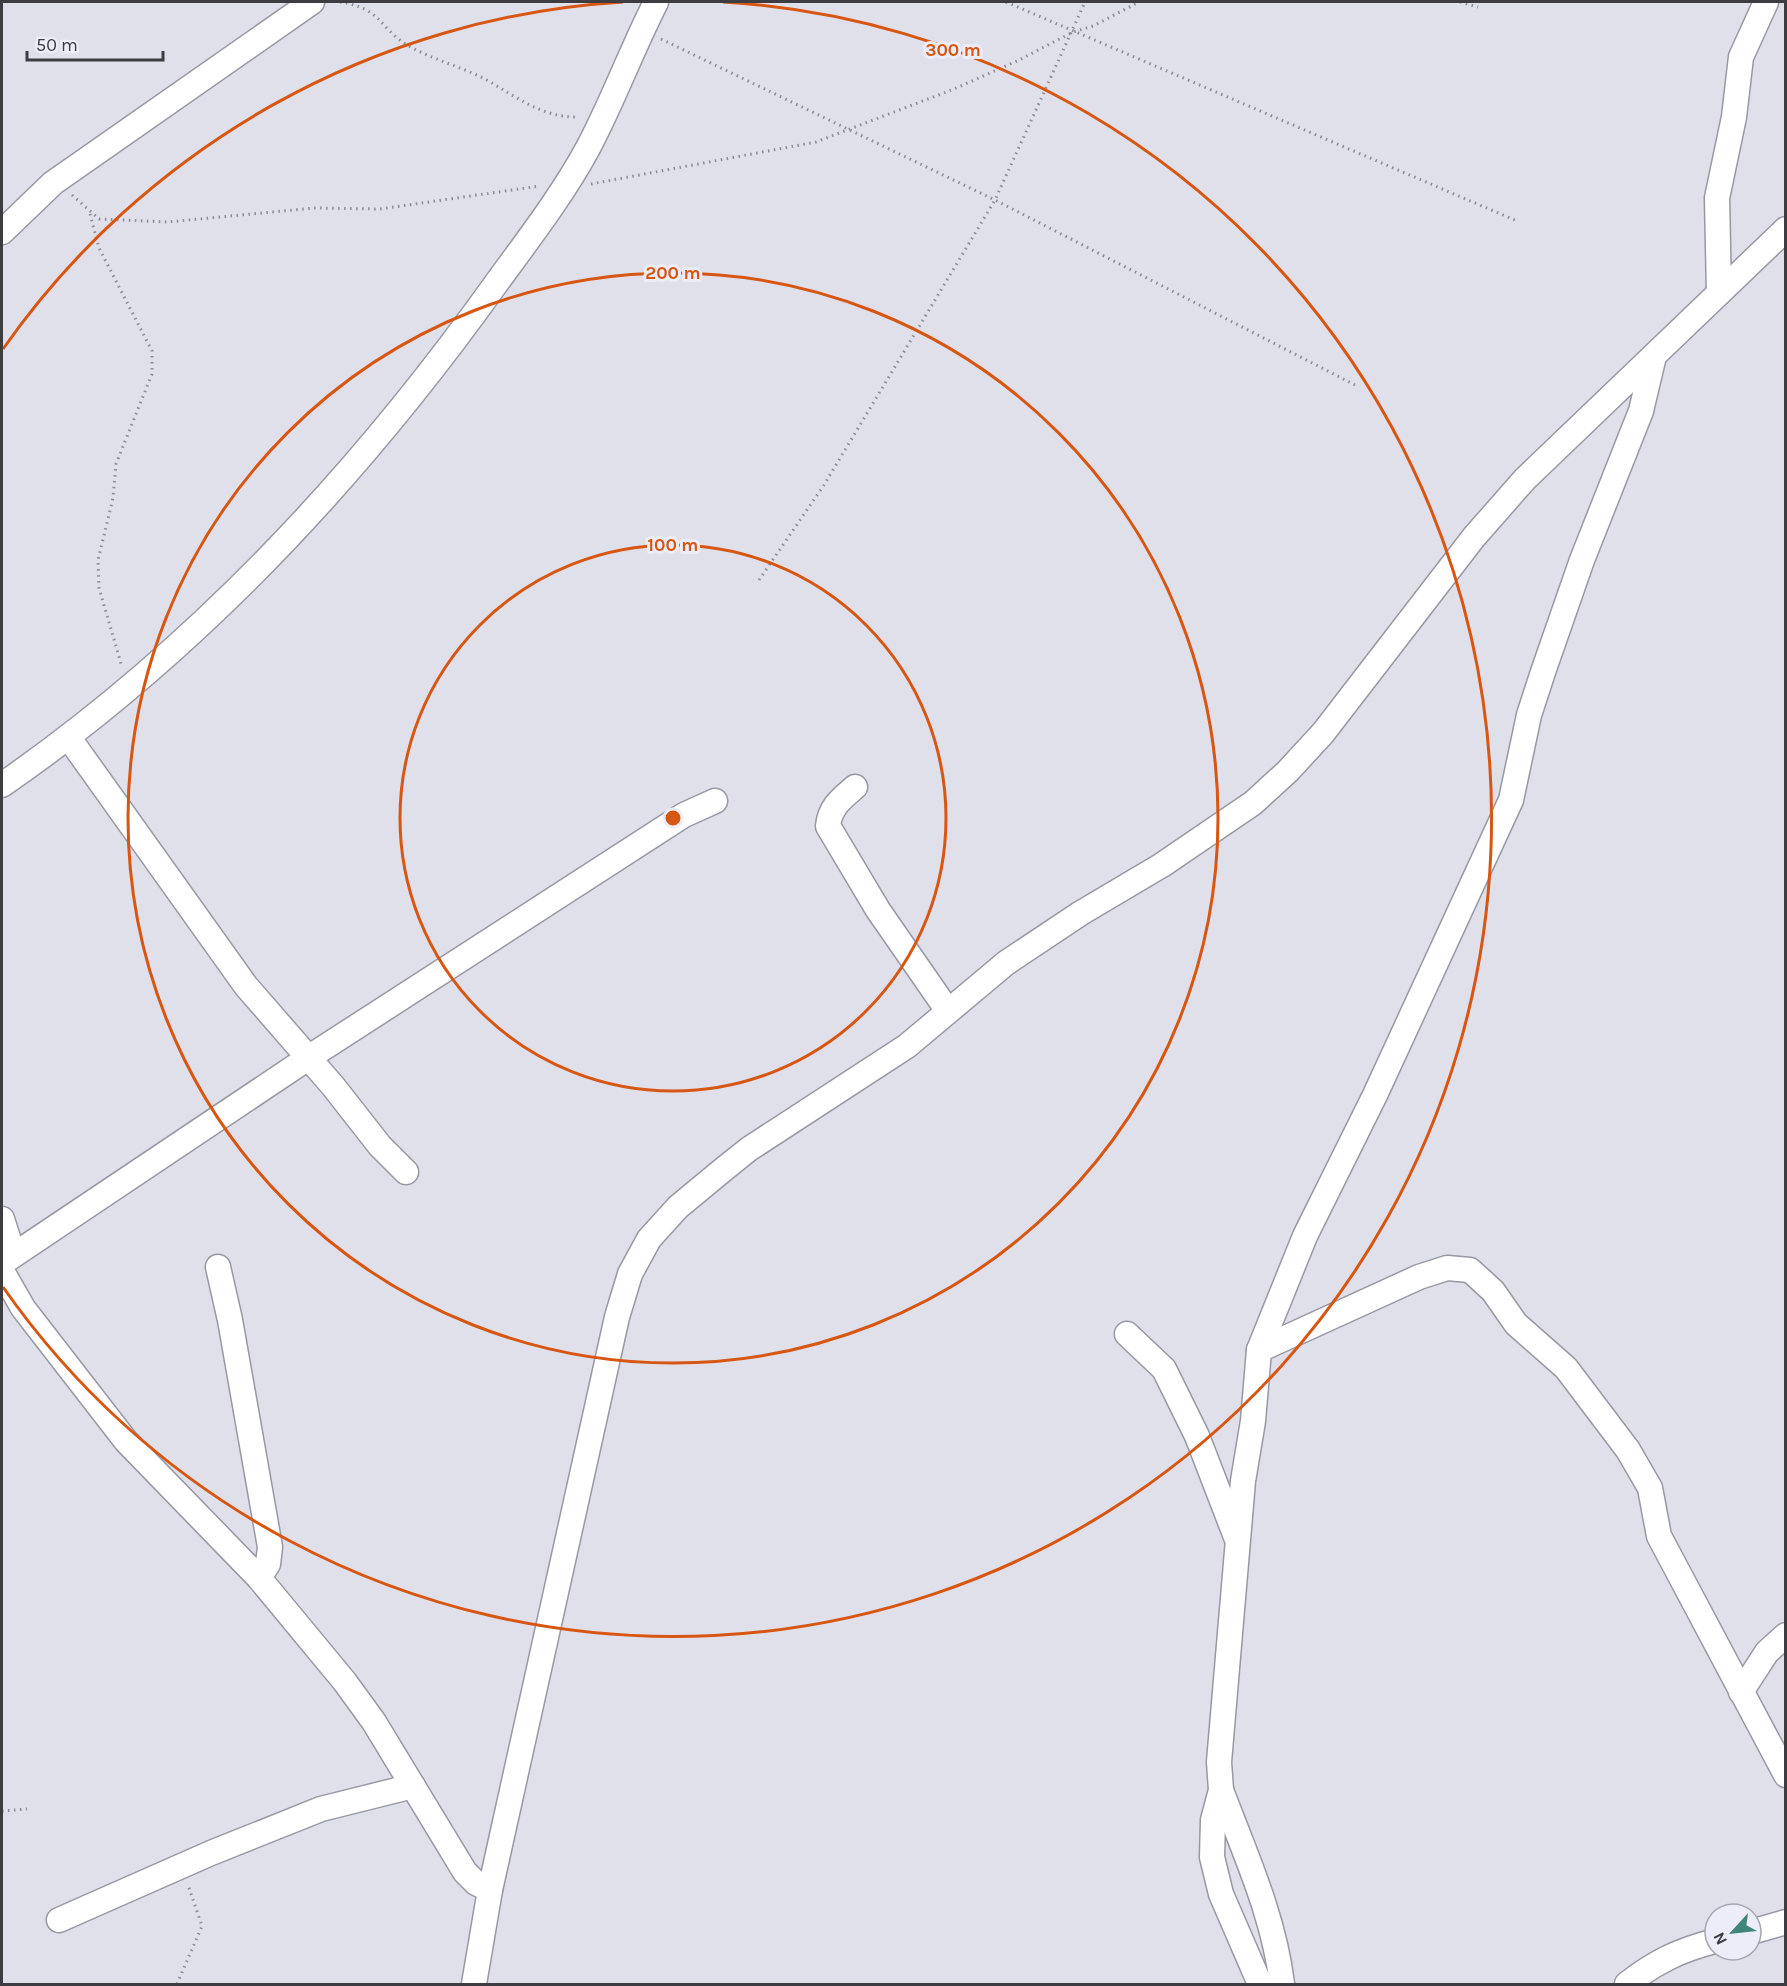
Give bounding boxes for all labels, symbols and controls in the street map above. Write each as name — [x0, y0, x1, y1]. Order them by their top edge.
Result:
scale bar — [27, 24, 164, 62]
text: 50 m — [36, 34, 78, 56]
text: 300 m — [925, 39, 981, 61]
text: 200 m — [645, 262, 701, 284]
text: 100 m — [648, 534, 698, 556]
centre of rings — [663, 808, 683, 828]
north arrow — [1703, 1902, 1763, 1962]
text: N — [1709, 1929, 1731, 1948]

